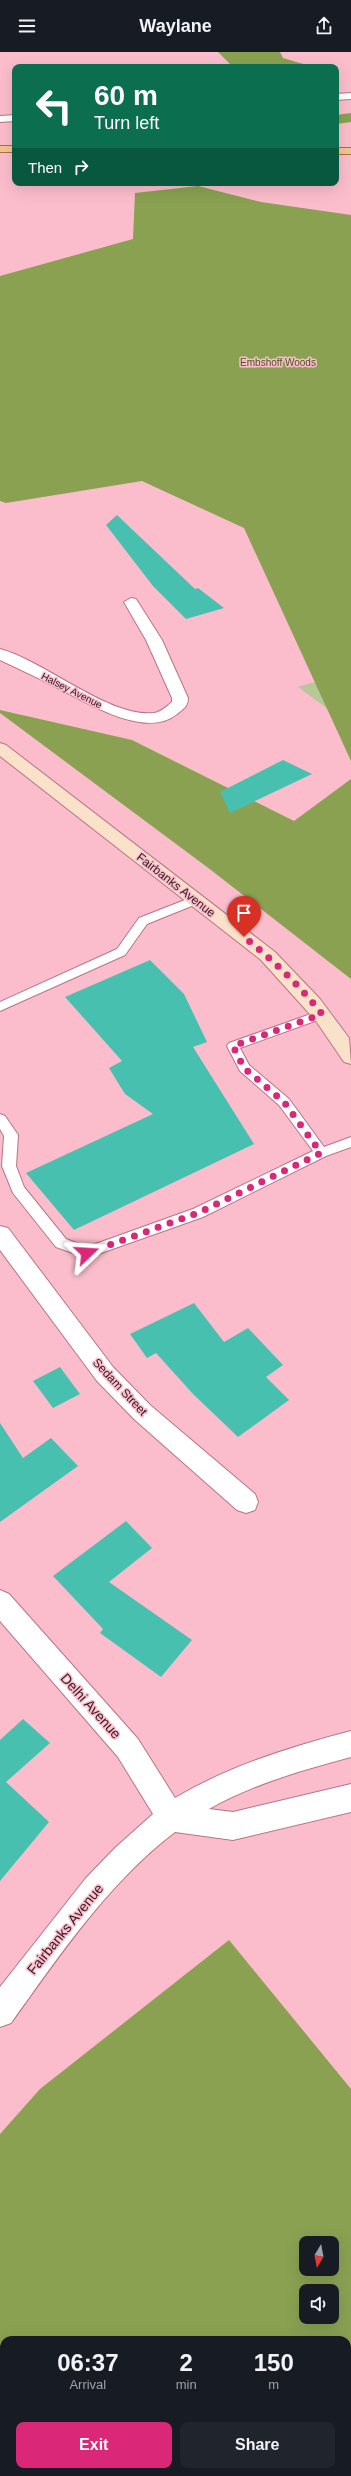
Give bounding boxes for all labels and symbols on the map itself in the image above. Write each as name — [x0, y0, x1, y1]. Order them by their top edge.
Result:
park label: Embshoff Woods — [240, 357, 316, 368]
street label: Halsey Avenue — [40, 670, 104, 711]
street label: Fairbanks Avenue — [134, 850, 218, 920]
pin — [227, 896, 261, 937]
position arrow — [66, 1232, 108, 1274]
street label: Sedam Street — [90, 1355, 151, 1419]
street label: Delhi Avenue — [58, 1670, 125, 1742]
street label: Fairbanks Avenue — [24, 1880, 107, 1977]
north arrow — [299, 2236, 339, 2276]

